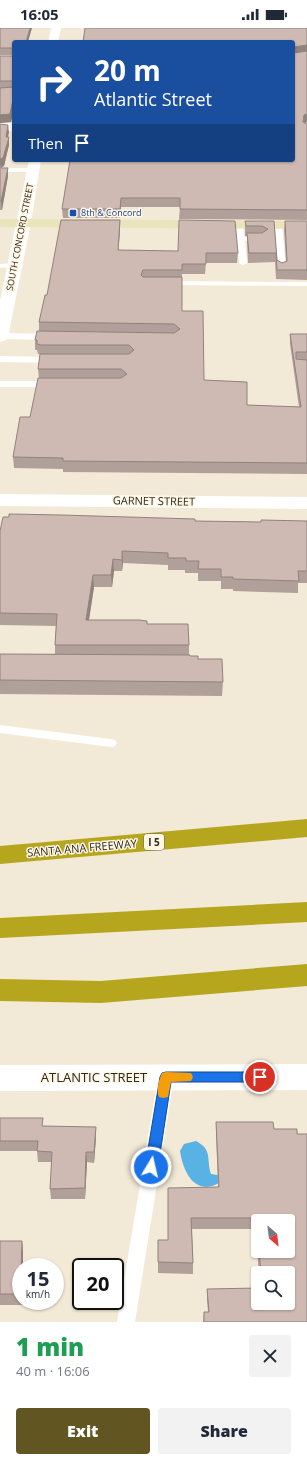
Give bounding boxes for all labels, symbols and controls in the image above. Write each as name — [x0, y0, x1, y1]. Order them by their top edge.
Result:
text: 16:05 — [20, 4, 59, 24]
text: 20 m — [94, 51, 161, 89]
icon: right — [28, 56, 80, 108]
text: Atlantic Street — [94, 87, 212, 111]
icon: arrive — [71, 132, 93, 154]
text: Then — [28, 133, 63, 153]
street label: SOUTH CONCORD STREET — [3, 182, 36, 292]
place label: 8th & Concord — [81, 206, 142, 219]
marker: 8th & Concord — [68, 208, 78, 218]
street label: GARNET STREET — [113, 492, 195, 509]
road number: I 5 — [144, 834, 164, 850]
street label: SANTA ANA FREEWAY — [26, 835, 138, 860]
pin — [243, 1060, 277, 1094]
icon: arrive — [249, 1066, 271, 1088]
street label: ATLANTIC STREET — [41, 1068, 148, 1086]
position arrow — [130, 1146, 172, 1188]
north arrow — [251, 1214, 295, 1258]
map controls — [251, 1214, 295, 1310]
speed limit sign: 20 — [72, 1258, 124, 1310]
text: 15 — [27, 1265, 49, 1292]
button: search — [251, 1266, 295, 1310]
text: km/h — [26, 1287, 50, 1301]
text: 1 min — [16, 1330, 84, 1363]
button: close — [249, 1335, 291, 1377]
text: 40 m · 16:06 — [16, 1362, 90, 1380]
button: Exit — [16, 1408, 150, 1454]
button: Share — [158, 1408, 291, 1454]

